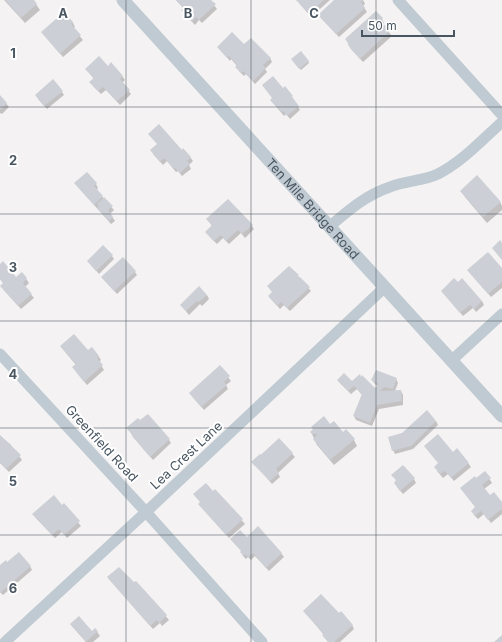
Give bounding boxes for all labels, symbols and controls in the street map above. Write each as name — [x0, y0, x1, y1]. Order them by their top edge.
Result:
text: A — [58, 5, 68, 21]
text: B — [184, 5, 193, 21]
text: C — [309, 5, 319, 21]
scale bar — [362, 12, 454, 38]
text: 50 m — [368, 18, 397, 33]
text: 1 — [10, 45, 16, 61]
text: 2 — [9, 152, 17, 168]
street label: Ten Mile Bridge Road — [263, 155, 363, 262]
text: 3 — [9, 259, 17, 275]
text: 4 — [9, 366, 18, 382]
street label: Greenfield Road — [62, 401, 142, 485]
street label: Lea Crest Lane — [147, 418, 225, 492]
text: 5 — [9, 473, 17, 489]
text: 6 — [9, 580, 17, 596]

